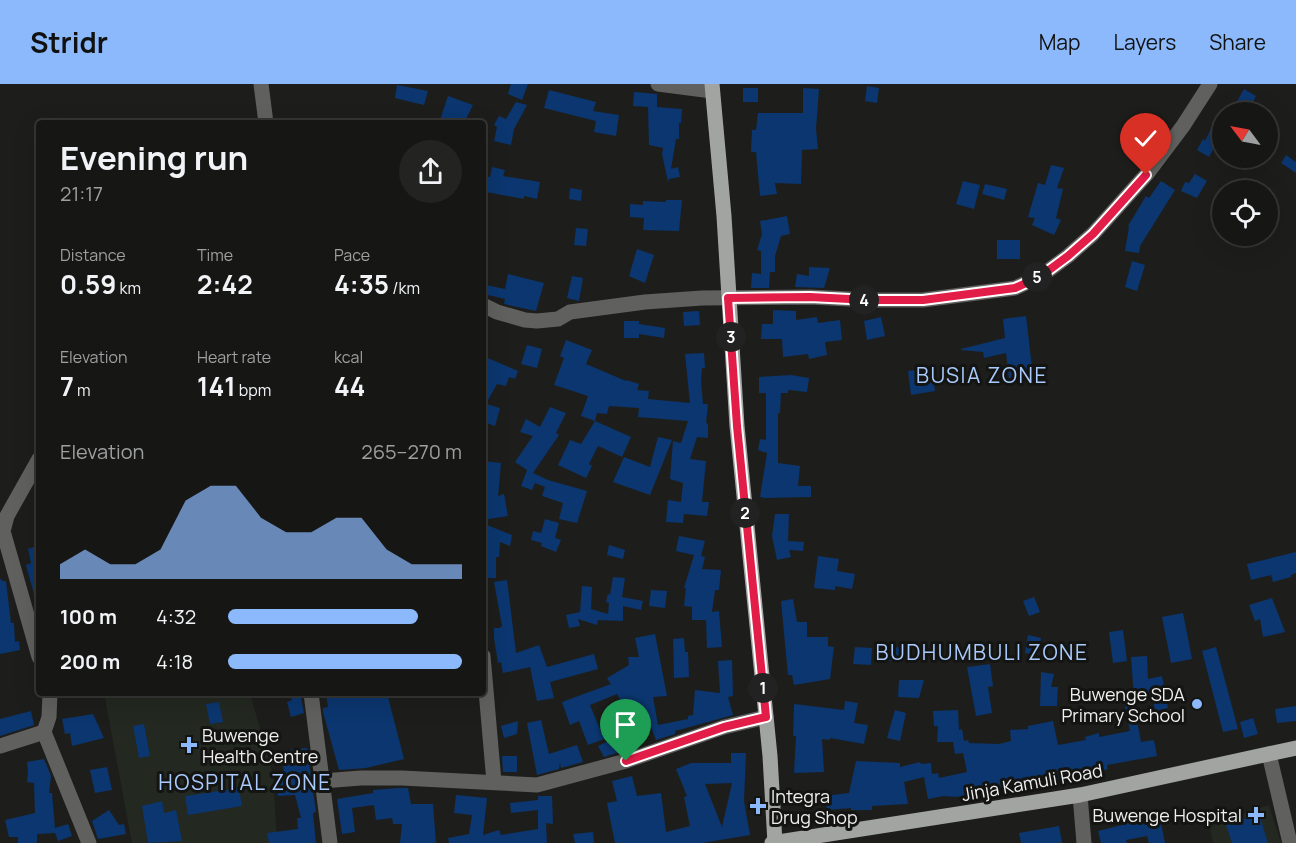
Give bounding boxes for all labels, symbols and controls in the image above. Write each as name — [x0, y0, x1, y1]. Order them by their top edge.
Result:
text: Stridr — [30, 23, 108, 61]
text: Map — [1039, 28, 1080, 56]
text: Layers — [1113, 28, 1176, 56]
text: Share — [1209, 28, 1266, 56]
north arrow — [1212, 102, 1278, 168]
map controls — [1212, 102, 1278, 246]
pin — [1120, 113, 1171, 175]
icon: check — [1129, 122, 1162, 155]
text: Evening run — [60, 135, 248, 180]
button: share — [399, 140, 462, 203]
text: 21:17 — [60, 180, 103, 207]
button: locate — [1212, 180, 1278, 246]
text: Distance — [60, 244, 126, 266]
text: Time — [197, 244, 233, 266]
text: Pace — [334, 244, 370, 266]
pin: 5 — [1022, 262, 1052, 292]
text: 0.59 — [60, 266, 116, 302]
text: 2:42 — [197, 266, 253, 302]
text: 4:35 — [334, 266, 389, 302]
text: 5 — [1032, 266, 1042, 288]
text: km — [116, 277, 141, 299]
text: /km — [389, 277, 420, 299]
pin: 4 — [849, 285, 879, 315]
text: 4 — [859, 289, 869, 311]
pin: 3 — [716, 322, 746, 352]
text: 3 — [726, 326, 736, 348]
text: Elevation — [60, 346, 128, 368]
text: Heart rate — [197, 346, 271, 368]
text: kcal — [334, 346, 363, 368]
district label: BUSIA ZONE — [916, 361, 1048, 389]
text: 7 — [60, 368, 74, 404]
text: 141 — [197, 368, 236, 404]
text: 44 — [334, 368, 365, 404]
text: m — [74, 379, 91, 401]
text: bpm — [236, 379, 271, 401]
text: Elevation — [60, 438, 144, 465]
text: 265–270 m — [361, 438, 462, 465]
pin: 2 — [730, 498, 760, 528]
text: 2 — [740, 502, 750, 524]
text: 100 m — [60, 603, 117, 630]
text: 4:32 — [156, 603, 196, 630]
district label: BUDHUMBULI ZONE — [876, 638, 1088, 666]
text: 200 m — [60, 648, 120, 675]
text: 4:18 — [156, 648, 193, 675]
pin: 1 — [748, 673, 778, 703]
text: 1 — [759, 677, 767, 699]
place label: Buwenge SDA Primary School — [1061, 682, 1186, 727]
marker: Buwenge SDA Primary School — [1190, 697, 1204, 711]
pin — [600, 699, 651, 761]
icon: arrive — [609, 708, 642, 741]
place label: Buwenge Health Centre — [202, 723, 318, 768]
marker: Buwenge Health Centre — [180, 736, 198, 754]
street label: Jinja Kamuli Road — [960, 758, 1104, 806]
district label: HOSPITAL ZONE — [158, 768, 332, 796]
place label: Integra Drug Shop — [771, 784, 858, 829]
marker: Integra Drug Shop — [749, 797, 767, 815]
place label: Buwenge Hospital — [1092, 803, 1242, 827]
marker: Buwenge Hospital — [1247, 806, 1265, 824]

